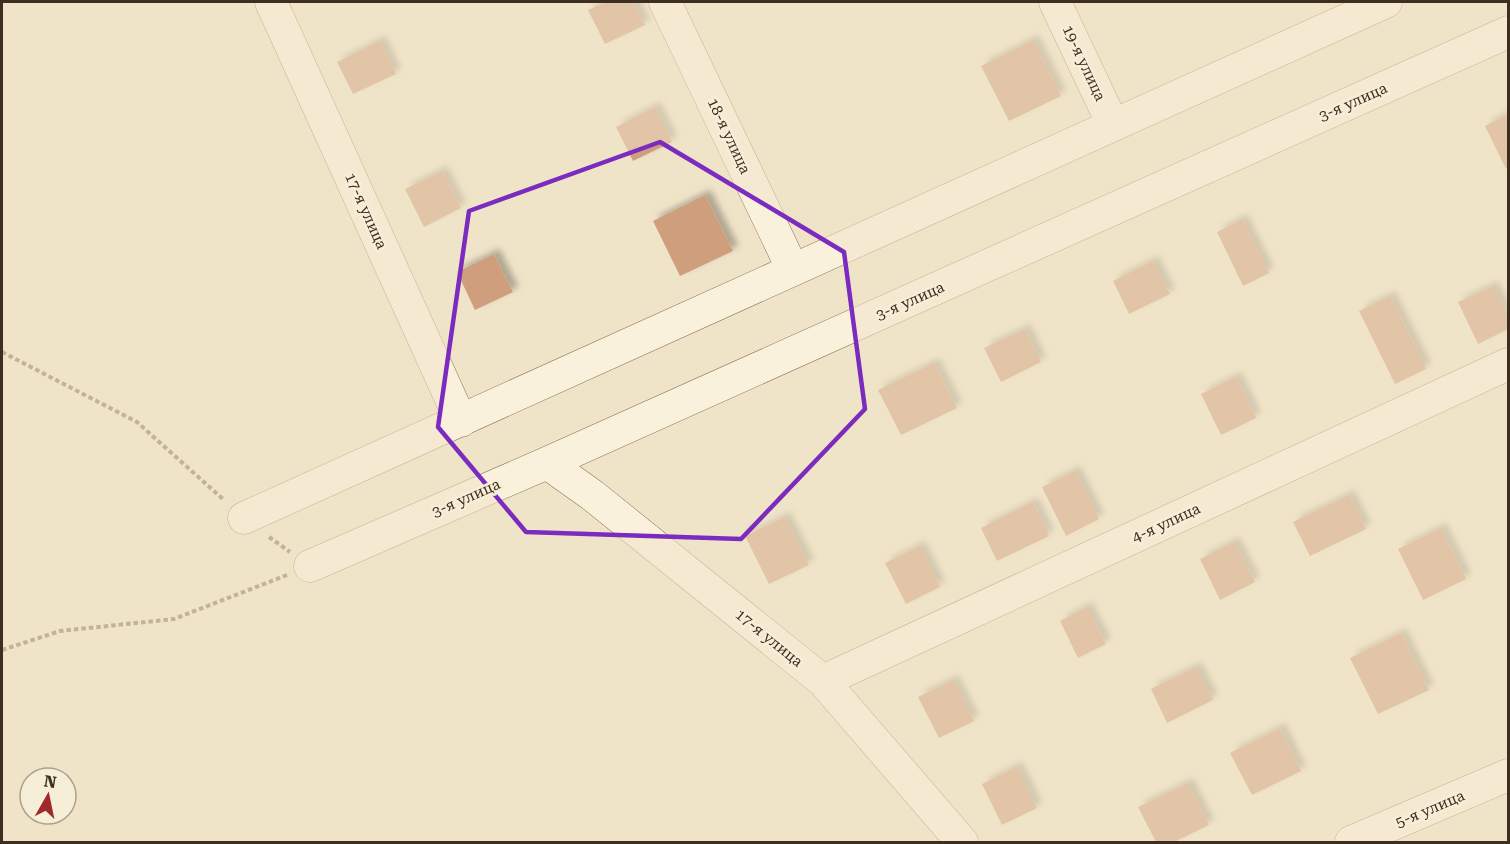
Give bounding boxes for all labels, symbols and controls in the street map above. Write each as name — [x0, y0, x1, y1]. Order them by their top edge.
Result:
street label: 19-я улица — [1059, 22, 1109, 104]
street label: 3-я улица — [1316, 79, 1390, 125]
street label: 18-я улица — [704, 95, 754, 177]
street label: 17-я улица — [341, 170, 391, 252]
street label: 3-я улица — [873, 278, 947, 324]
street label: 3-я улица — [429, 475, 503, 521]
street label: 4-я улица — [1129, 499, 1203, 547]
street label: 17-я улица — [732, 605, 806, 671]
north arrow — [18, 766, 78, 826]
text: N — [43, 771, 58, 792]
street label: 5-я улица — [1393, 786, 1467, 832]

